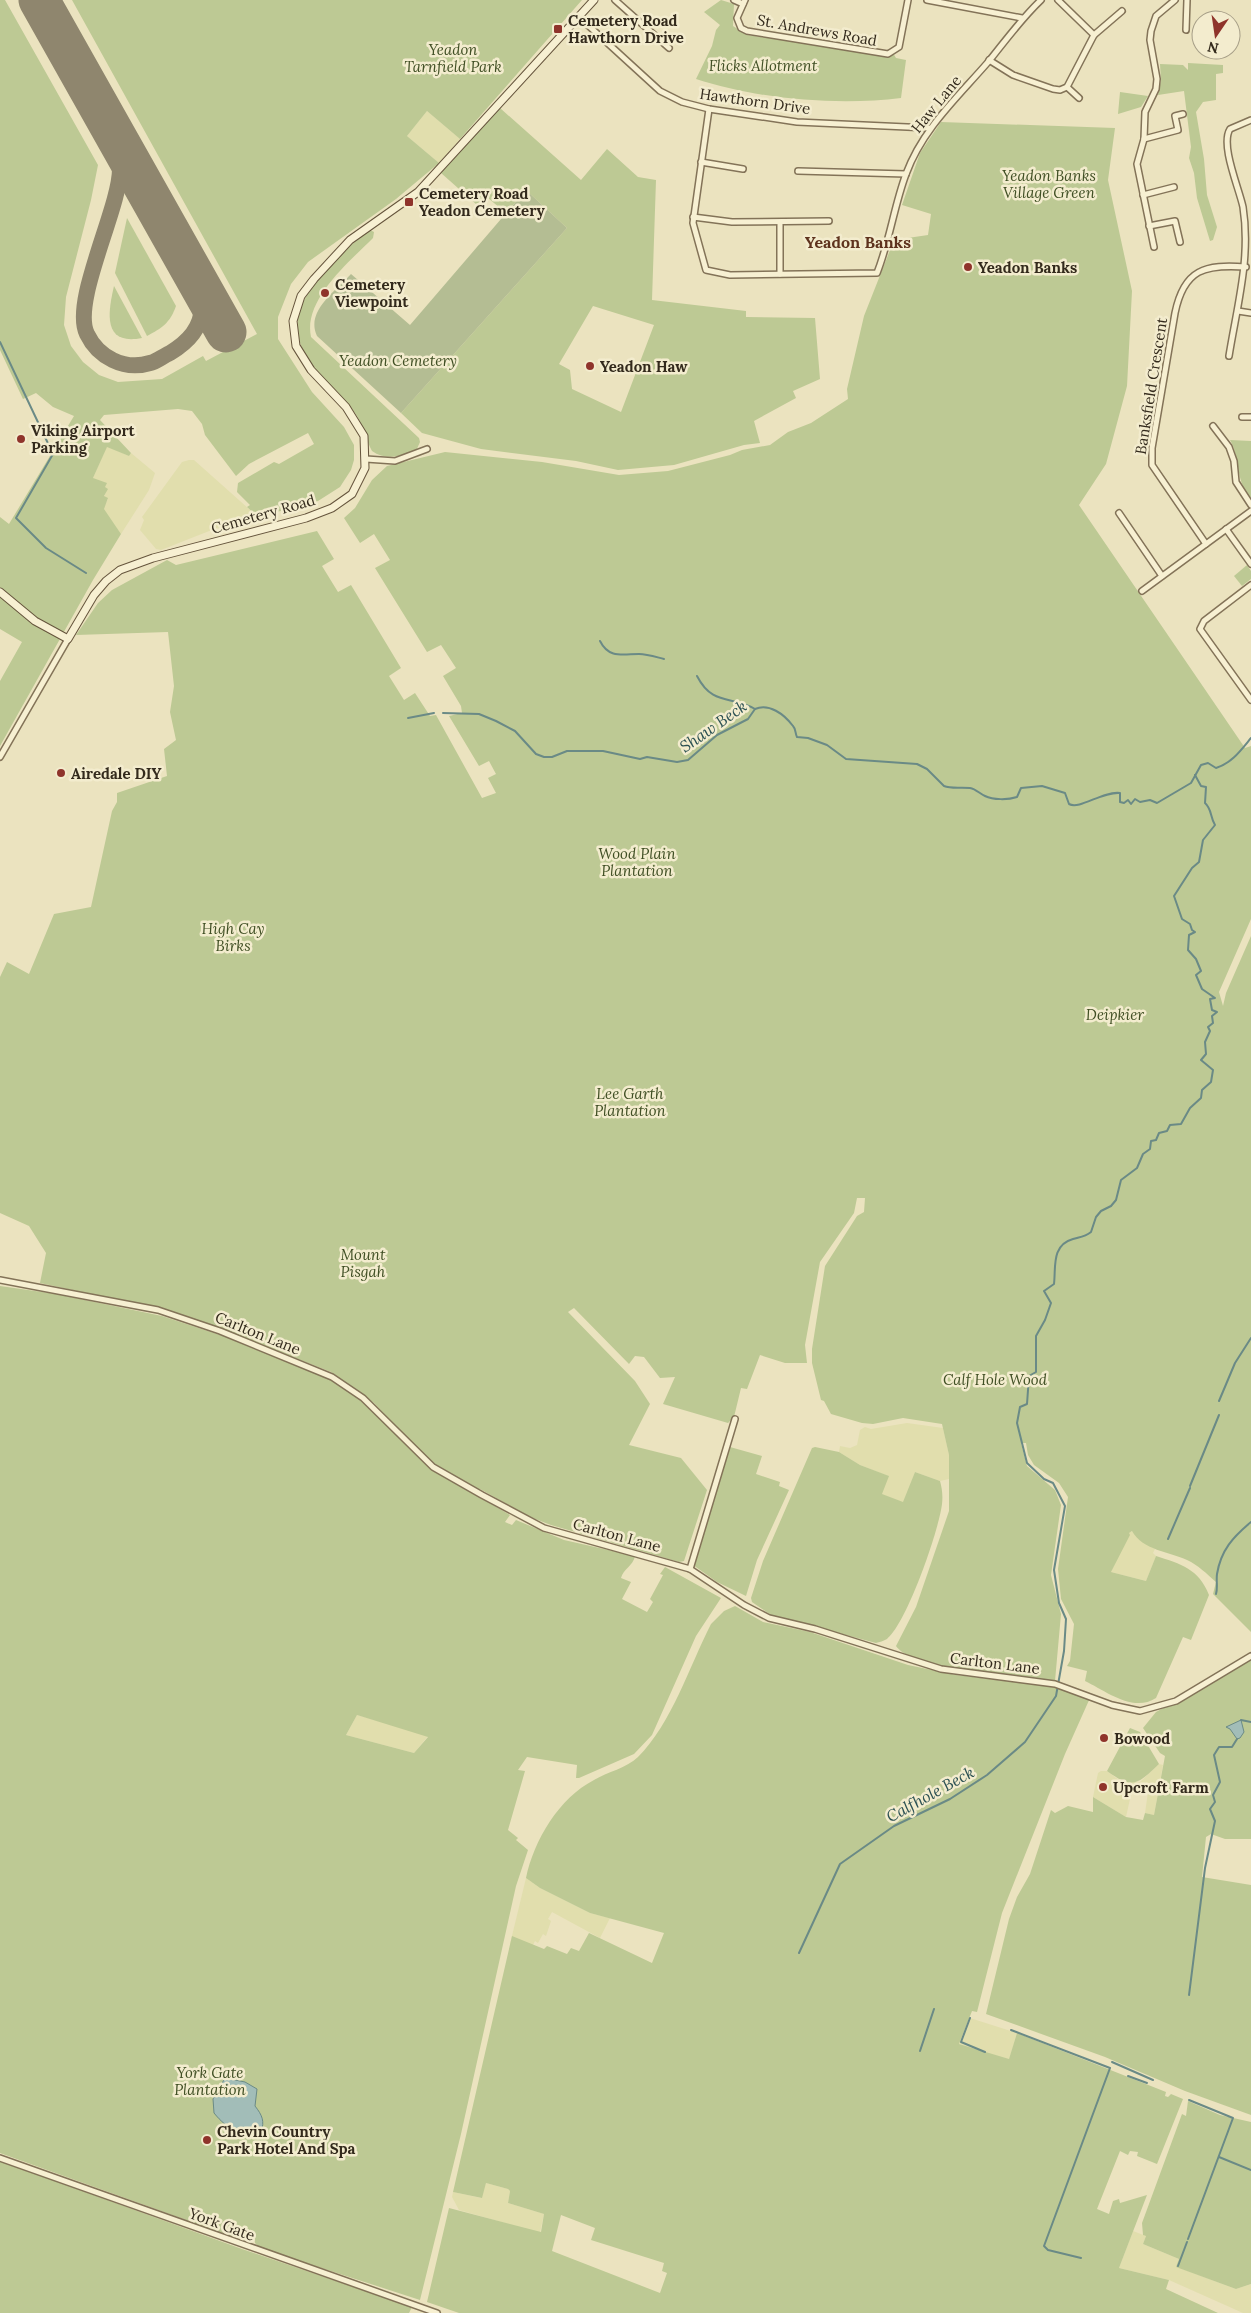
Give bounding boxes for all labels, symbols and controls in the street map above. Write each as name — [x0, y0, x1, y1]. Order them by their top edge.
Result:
street label: St. Andrews Road — [756, 10, 879, 50]
north arrow — [1191, 10, 1241, 60]
place label: Cemetery Road Hawthorn Drive — [568, 11, 684, 47]
marker: Cemetery Road Hawthorn Drive — [552, 23, 564, 35]
text: N — [1206, 38, 1220, 58]
park label: Yeadon Tarnfield Park — [404, 40, 502, 76]
park label: Flicks Allotment — [709, 56, 818, 75]
street label: Haw Lane — [907, 71, 965, 137]
street label: Hawthorn Drive — [698, 84, 812, 118]
park label: Yeadon Banks Village Green — [1002, 166, 1096, 202]
place label: Cemetery Road Yeadon Cemetery — [419, 184, 546, 220]
marker: Cemetery Road Yeadon Cemetery — [403, 196, 415, 208]
district label: Yeadon Banks — [805, 232, 911, 252]
place label: Yeadon Banks — [978, 258, 1077, 277]
marker: Yeadon Banks — [962, 261, 974, 273]
place label: Cemetery Viewpoint — [335, 275, 409, 311]
marker: Cemetery Viewpoint — [319, 287, 331, 299]
street label: Banksfield Crescent — [1131, 316, 1171, 456]
park label: Yeadon Cemetery — [339, 351, 457, 370]
place label: Yeadon Haw — [600, 357, 688, 376]
marker: Yeadon Haw — [584, 360, 596, 372]
place label: Viking Airport Parking — [31, 421, 136, 457]
marker: Viking Airport Parking — [15, 433, 27, 445]
street label: Cemetery Road — [209, 490, 317, 538]
water label: Shaw Beck — [676, 696, 750, 756]
place label: Airedale DIY — [71, 764, 161, 783]
marker: Airedale DIY — [55, 767, 67, 779]
park label: Wood Plain Plantation — [598, 844, 676, 880]
park label: High Cay Birks — [202, 919, 264, 955]
park label: Deipkier — [1086, 1005, 1144, 1024]
park label: Lee Garth Plantation — [594, 1084, 667, 1120]
park label: Mount Pisgah — [341, 1245, 386, 1281]
street label: Carlton Lane — [213, 1307, 303, 1359]
park label: Calf Hole Wood — [943, 1370, 1048, 1389]
street label: Carlton Lane — [571, 1514, 663, 1556]
street label: Carlton Lane — [949, 1648, 1041, 1678]
place label: Bowood — [1114, 1729, 1170, 1748]
marker: Bowood — [1098, 1732, 1110, 1744]
water label: Calfhole Beck — [883, 1762, 977, 1826]
place label: Upcroft Farm — [1113, 1778, 1209, 1797]
marker: Upcroft Farm — [1097, 1781, 1109, 1793]
park label: York Gate Plantation — [174, 2063, 247, 2099]
place label: Chevin Country Park Hotel And Spa — [217, 2122, 356, 2158]
marker: Chevin Country Park Hotel And Spa — [201, 2134, 213, 2146]
street label: York Gate — [186, 2203, 258, 2245]

